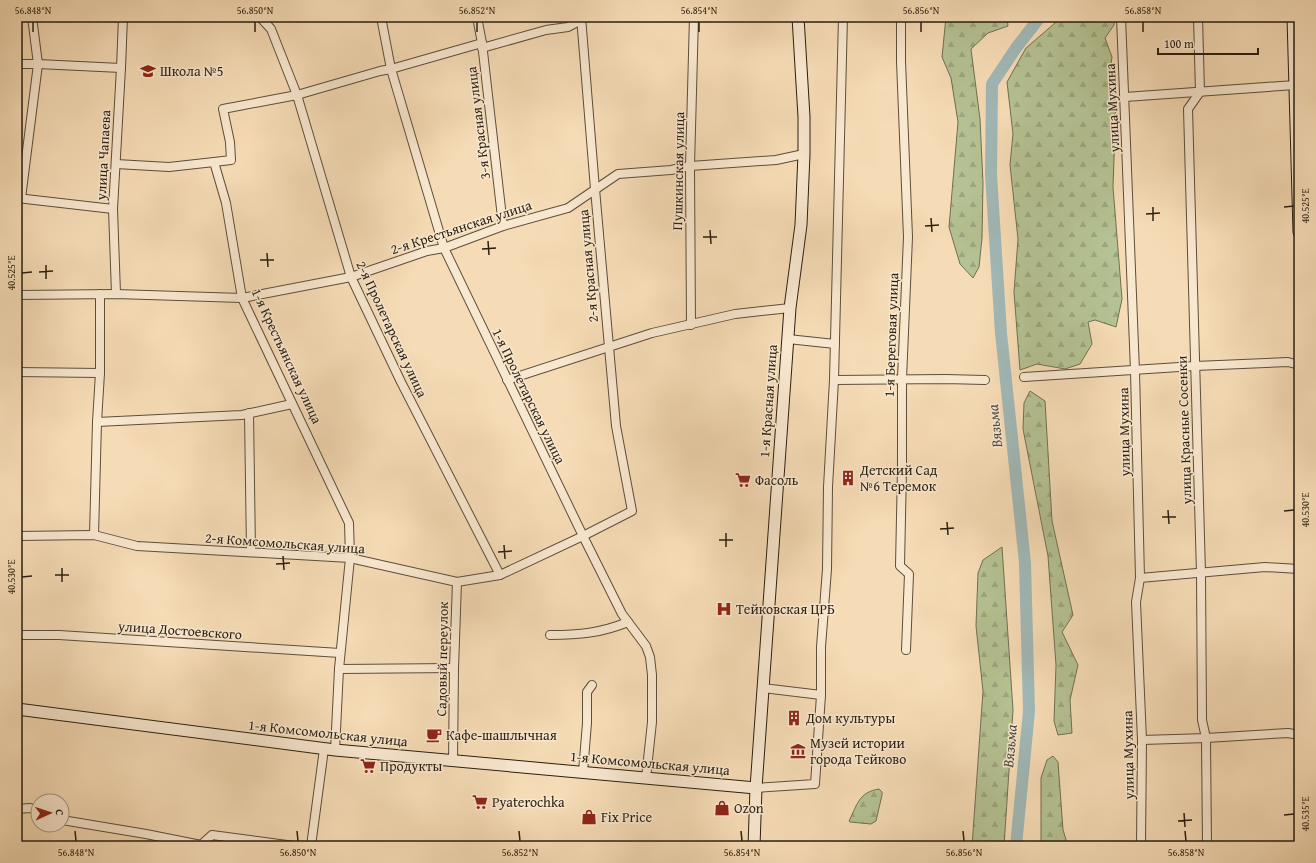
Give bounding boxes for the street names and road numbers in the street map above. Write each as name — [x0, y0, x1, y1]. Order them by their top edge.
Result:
street label: улица Мухина — [1100, 63, 1124, 154]
street label: 3-я Красная улица — [461, 65, 495, 181]
street label: улица Чапаева — [91, 109, 115, 202]
street label: Пушкинская улица — [667, 111, 689, 231]
street label: 2-я Крестьянская улица — [388, 195, 534, 259]
street label: 2-я Красная улица — [573, 208, 603, 323]
street label: 2-я Пролетарская улица — [351, 257, 433, 401]
street label: 1-я Береговая улица — [879, 272, 903, 398]
street label: 1-я Крестьянская улица — [247, 285, 327, 427]
street label: 1-я Пролетарская улица — [487, 325, 571, 468]
street label: 1-я Красная улица — [754, 343, 782, 458]
street label: улица Красные Сосенки — [1171, 355, 1197, 506]
street label: улица Мухина — [1113, 387, 1135, 478]
street label: 2-я Комсомольская улица — [204, 527, 366, 559]
street label: Садовый переулок — [431, 601, 453, 717]
street label: улица Достоевского — [116, 616, 243, 644]
street label: улица Мухина — [1117, 710, 1139, 801]
street label: 1-я Комсомольская улица — [247, 715, 409, 751]
street label: 1-я Комсомольская улица — [569, 746, 731, 780]

